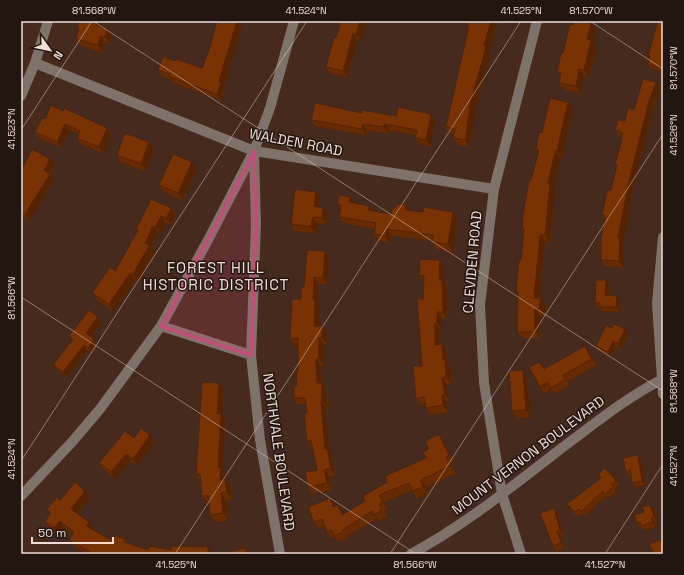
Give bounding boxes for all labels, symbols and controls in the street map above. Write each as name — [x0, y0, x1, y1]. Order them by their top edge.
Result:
text: 81.568°W — [72, 4, 116, 17]
text: 41.524°N — [285, 4, 327, 17]
text: 41.525°N — [500, 4, 542, 17]
text: 81.570°W — [569, 4, 613, 17]
north arrow — [30, 30, 70, 70]
text: 81.570°W — [667, 46, 680, 90]
text: N — [51, 49, 66, 62]
text: 41.523°N — [5, 108, 18, 150]
text: 41.526°N — [667, 114, 680, 156]
street label: WALDEN ROAD — [248, 124, 344, 160]
street label: CLEVIDEN ROAD — [459, 210, 485, 314]
district label: FOREST HILL HISTORIC DISTRICT — [143, 258, 289, 294]
text: 81.566°W — [5, 276, 18, 320]
text: 81.568°W — [667, 369, 680, 413]
street label: NORTHVALE BOULEVARD — [259, 372, 299, 532]
street label: MOUNT VERNON BOULEVARD — [448, 392, 608, 518]
text: 41.524°N — [5, 438, 18, 480]
text: 41.527°N — [667, 446, 680, 486]
scale bar — [32, 519, 113, 545]
text: 50 m — [38, 525, 66, 541]
text: 41.525°N — [155, 558, 197, 571]
text: 81.566°W — [393, 558, 437, 571]
text: 41.527°N — [585, 558, 625, 571]

